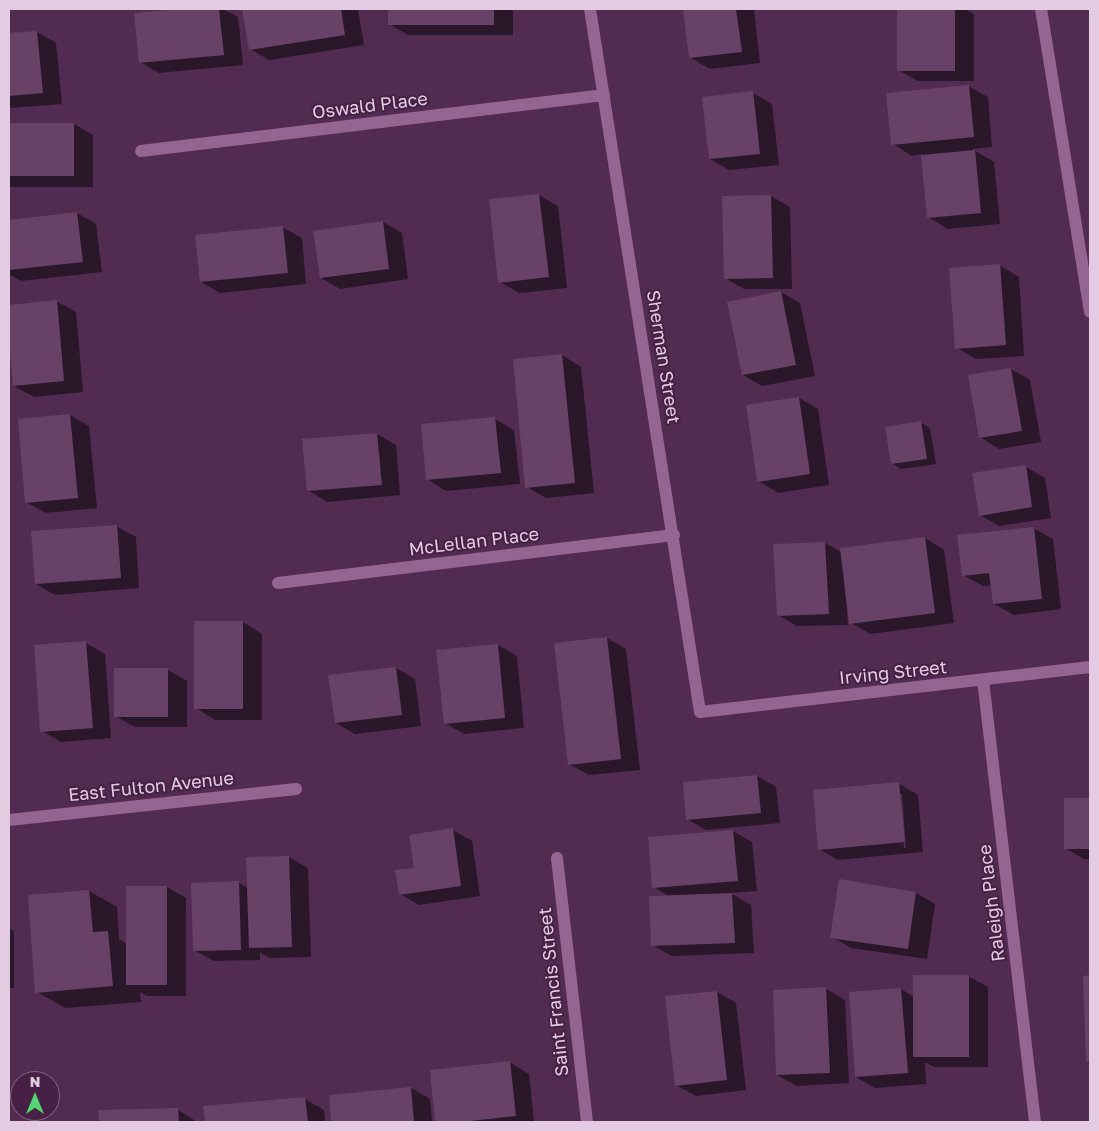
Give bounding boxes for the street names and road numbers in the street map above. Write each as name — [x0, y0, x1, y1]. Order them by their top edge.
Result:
street label: Oswald Place — [311, 88, 429, 124]
street label: Sherman Street — [642, 289, 684, 425]
street label: McLellan Place — [408, 523, 540, 561]
street label: Irving Street — [838, 657, 948, 689]
street label: East Fulton Avenue — [67, 768, 235, 806]
street label: Raleigh Place — [974, 843, 1010, 963]
street label: Saint Francis Street — [534, 906, 574, 1078]

